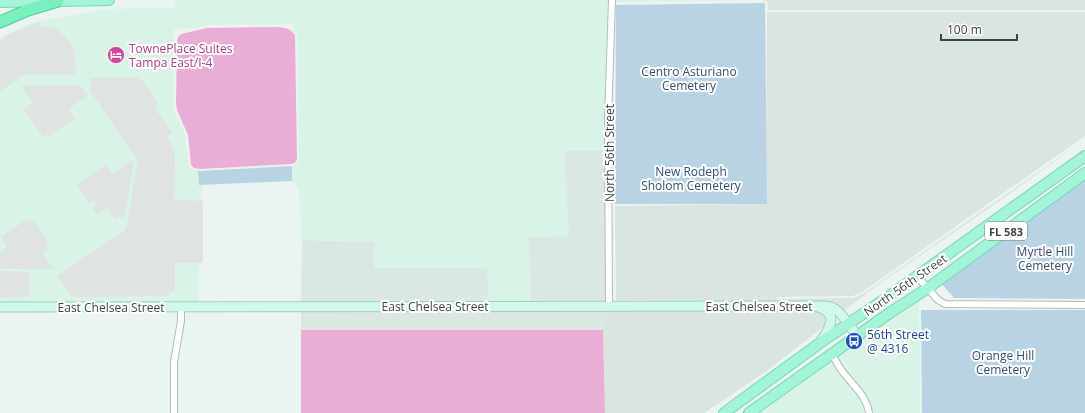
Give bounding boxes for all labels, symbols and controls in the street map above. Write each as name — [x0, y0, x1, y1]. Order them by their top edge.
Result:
scale bar — [941, 16, 1017, 42]
text: 100 m — [947, 21, 982, 38]
place label: TownePlace Suites Tampa East/I-4 — [129, 40, 233, 71]
hotel icon: TownePlace Suites Tampa East/I-4 — [106, 45, 126, 65]
park label: Centro Asturiano Cemetery — [641, 63, 737, 94]
street label: North 56th Street — [601, 104, 618, 202]
park label: New Rodeph Sholom Cemetery — [641, 163, 742, 194]
road number: FL 583 — [985, 222, 1027, 240]
park label: Myrtle Hill Cemetery — [1017, 243, 1073, 274]
street label: North 56th Street — [860, 250, 950, 320]
street label: East Chelsea Street — [382, 298, 488, 315]
street label: East Chelsea Street — [706, 298, 812, 315]
street label: East Chelsea Street — [58, 299, 164, 316]
place label: 56th Street @ 4316 — [867, 326, 929, 357]
bus stop icon: 56th Street @ 4316 — [844, 331, 864, 351]
park label: Orange Hill Cemetery — [972, 347, 1034, 378]

